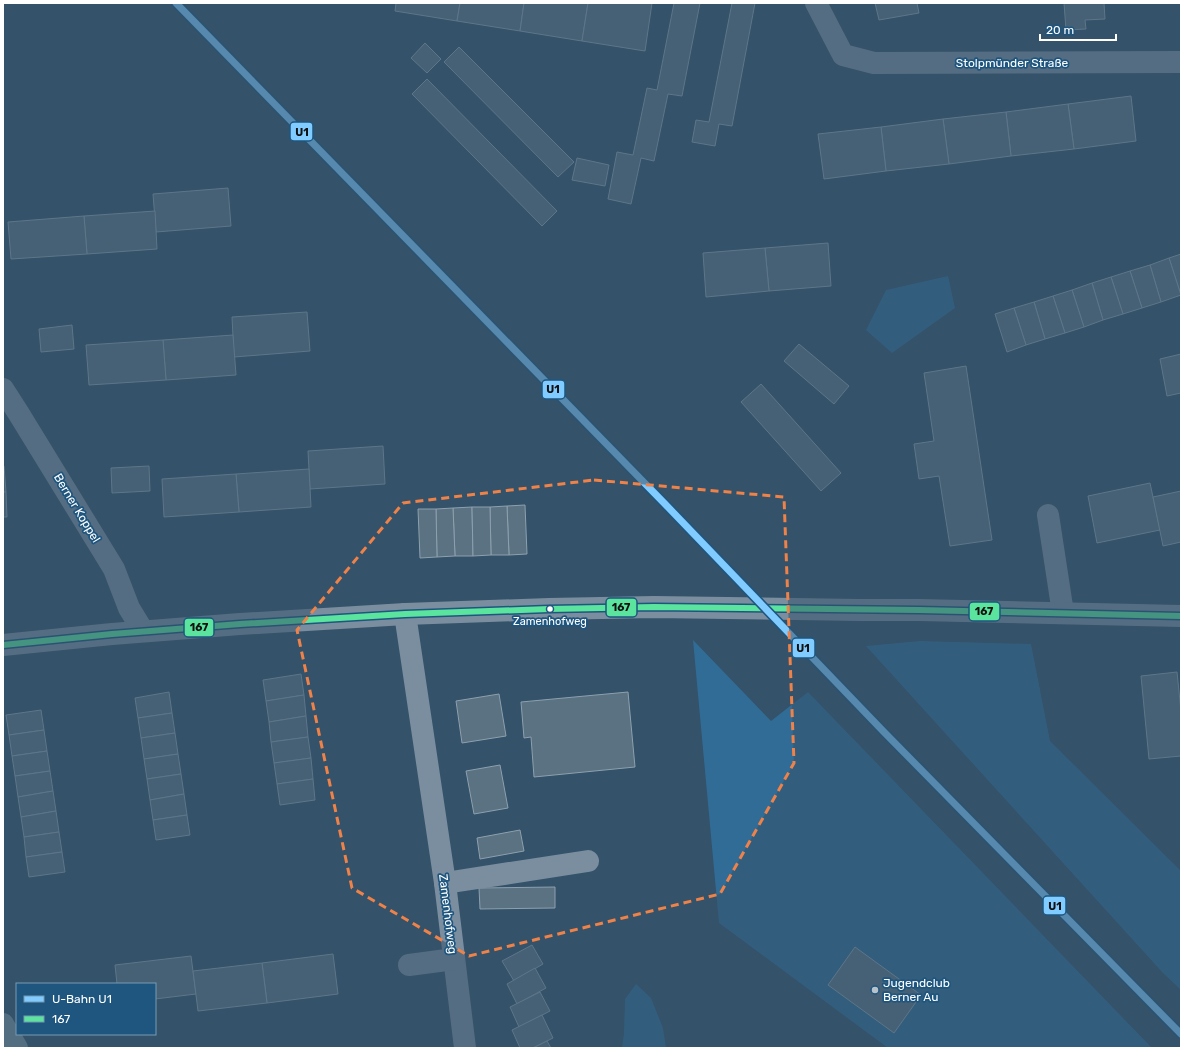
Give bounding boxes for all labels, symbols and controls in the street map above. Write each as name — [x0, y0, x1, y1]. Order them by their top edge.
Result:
scale bar — [1040, 16, 1116, 42]
text: 20 m — [1046, 23, 1074, 37]
street label: Stolpmünder Straße — [956, 56, 1068, 70]
line badge: U1 — [290, 122, 313, 141]
text: U1 — [295, 126, 309, 139]
line badge: U1 — [542, 380, 565, 399]
text: U1 — [546, 383, 560, 396]
street label: Berner Koppel — [51, 471, 103, 545]
line badge: 167 — [606, 598, 637, 617]
text: 167 — [612, 601, 631, 614]
line badge: 167 — [969, 602, 1000, 621]
marker: Zamenhofweg — [545, 604, 555, 614]
text: 167 — [975, 605, 994, 618]
place label: Zamenhofweg — [513, 615, 587, 628]
line badge: 167 — [184, 618, 214, 637]
text: 167 — [190, 621, 209, 634]
line badge: U1 — [792, 638, 815, 658]
text: U1 — [796, 642, 810, 655]
street label: Zamenhofweg — [436, 873, 460, 955]
line badge: U1 — [1043, 896, 1066, 915]
text: U1 — [1048, 900, 1062, 913]
place label: Jugendclub Berner Au — [883, 976, 950, 1004]
legend — [16, 983, 156, 1035]
marker: Jugendclub Berner Au — [870, 985, 880, 995]
text: U-Bahn U1 — [52, 992, 112, 1006]
text: 167 — [52, 1012, 70, 1026]

